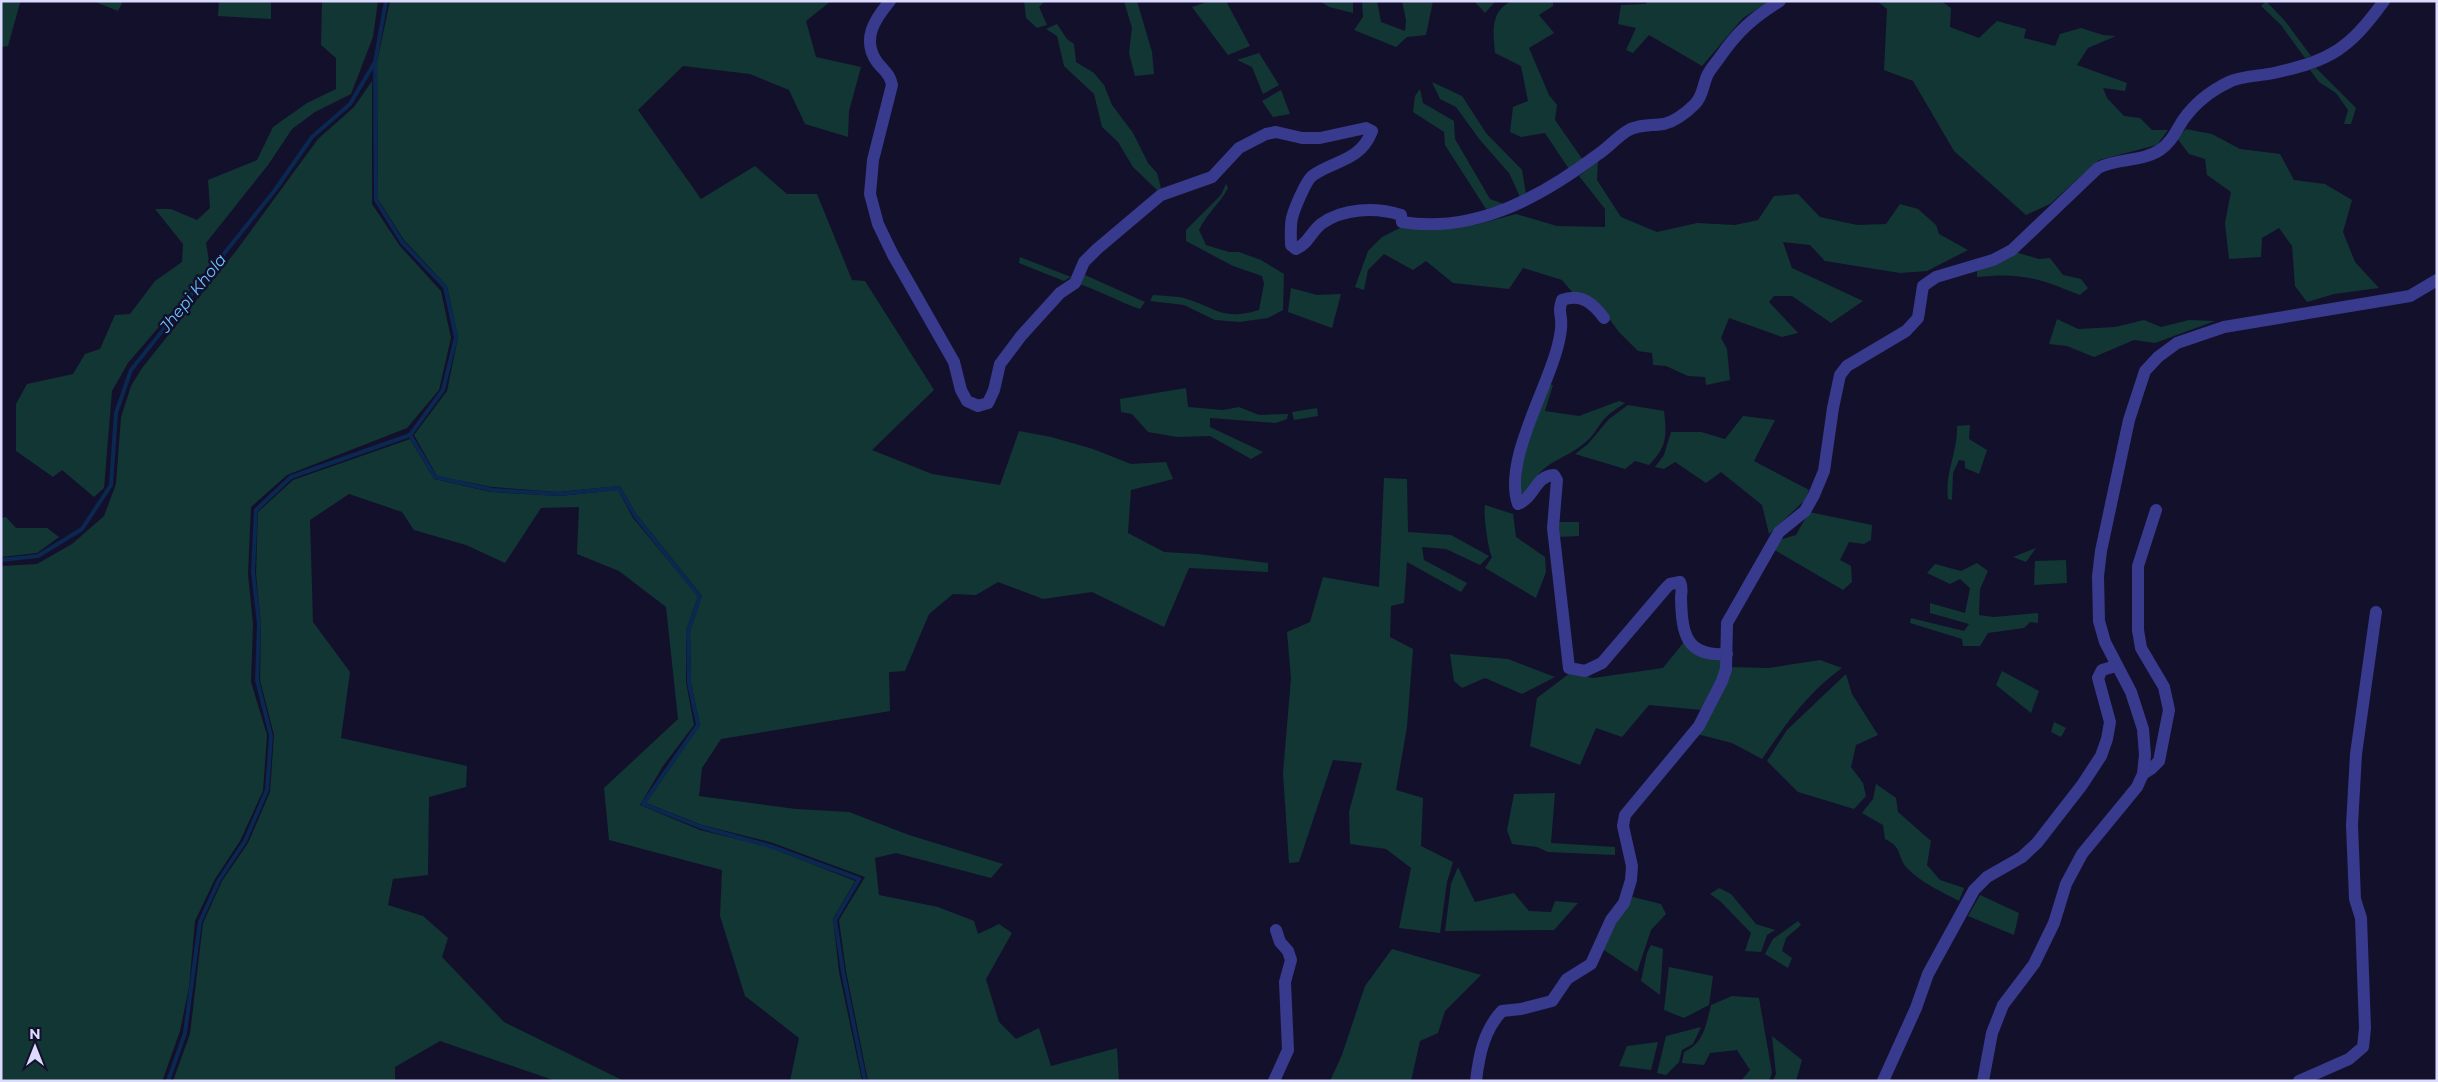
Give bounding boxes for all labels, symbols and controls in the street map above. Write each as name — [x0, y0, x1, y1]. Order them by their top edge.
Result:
water label: Jhepi Khola — [155, 250, 230, 337]
north arrow — [10, 1022, 60, 1072]
text: N — [29, 1025, 41, 1043]

